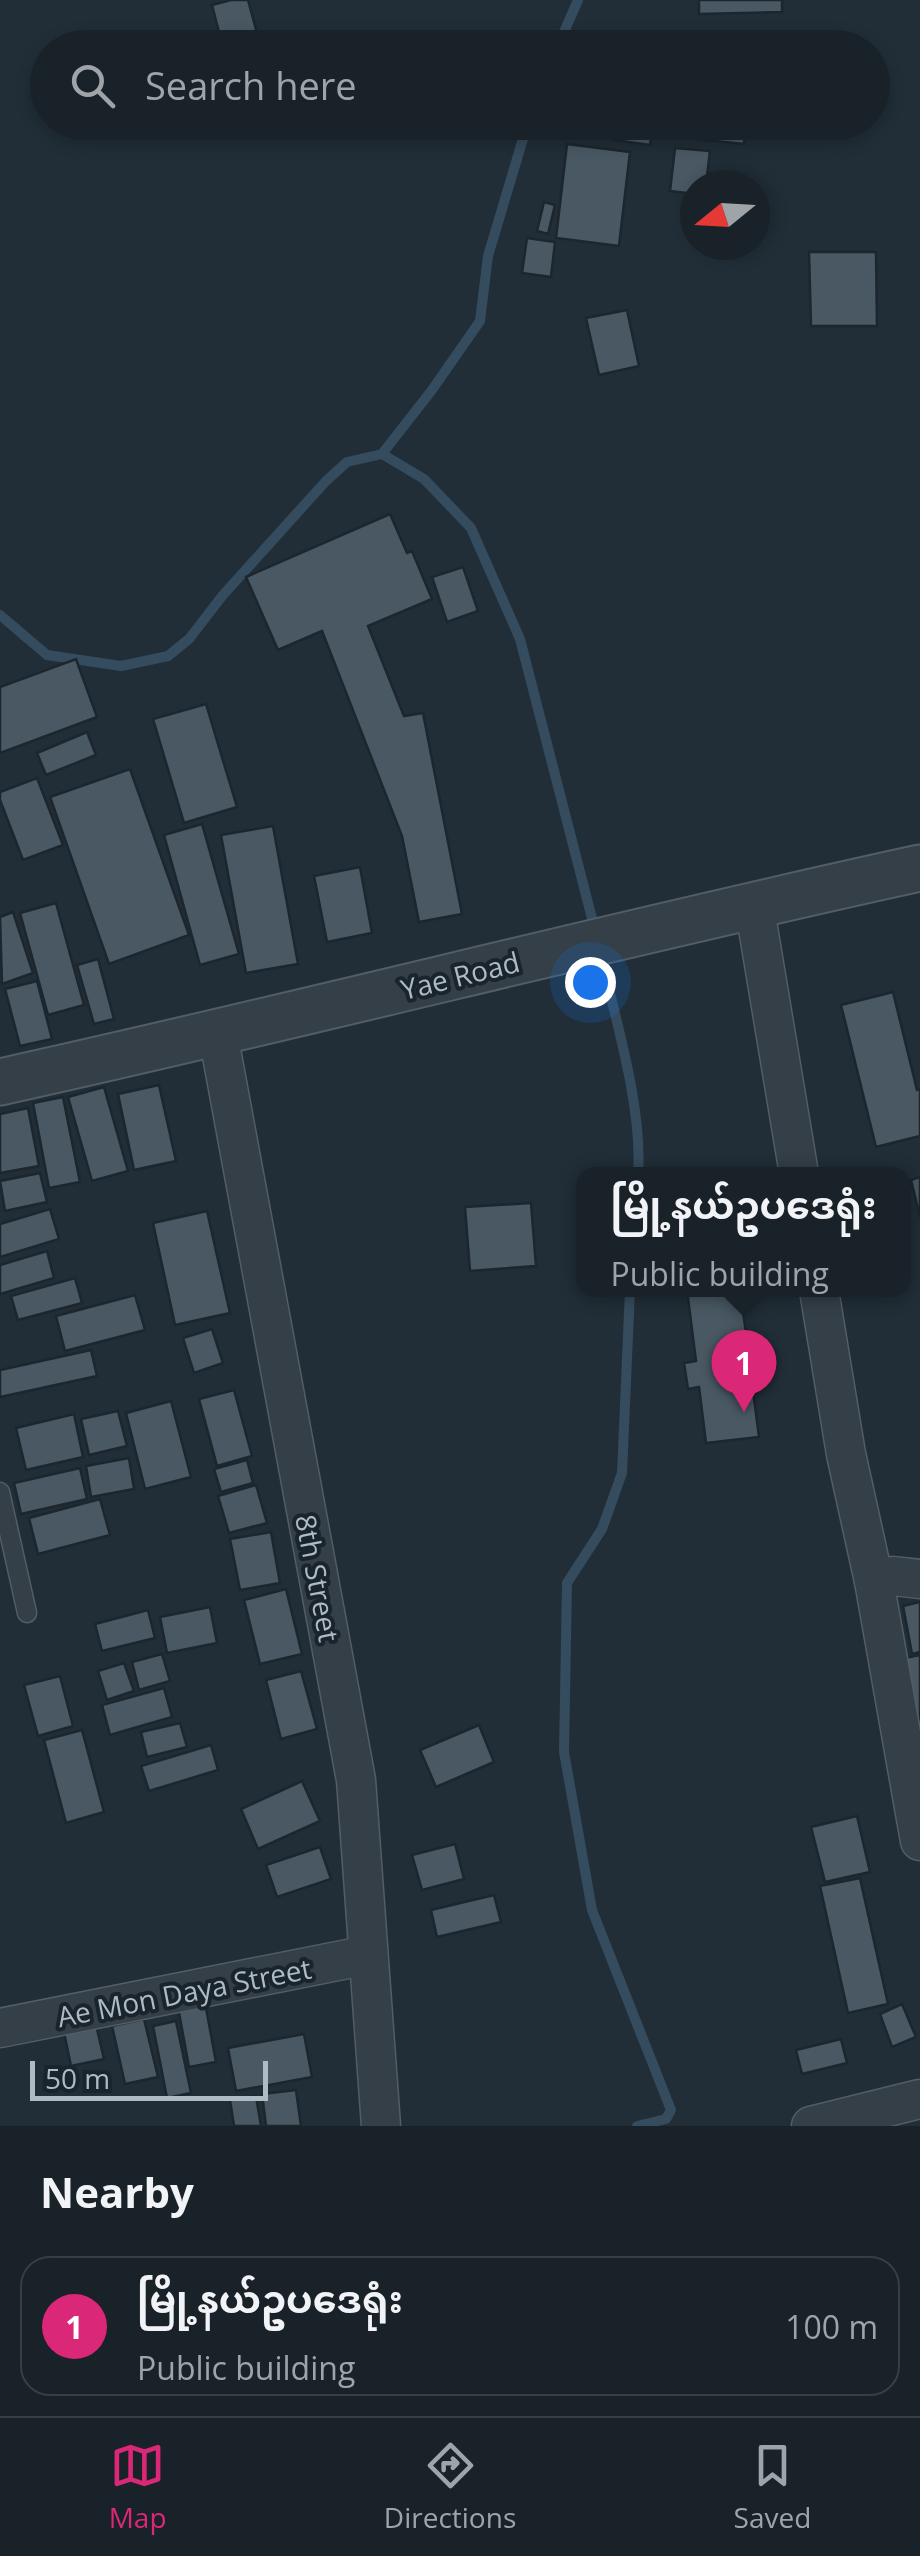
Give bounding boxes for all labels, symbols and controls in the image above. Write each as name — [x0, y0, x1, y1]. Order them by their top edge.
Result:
search box — [30, 30, 890, 140]
icon: search — [65, 58, 120, 113]
text: Search here — [145, 59, 357, 111]
north arrow — [680, 170, 770, 260]
street label: Yae Road — [397, 942, 523, 1008]
your location — [565, 957, 616, 1008]
popup — [576, 1167, 911, 1297]
text: မြို့နယ်ဥပဒေရုံး — [610, 1178, 877, 1230]
text: Public building — [610, 1252, 829, 1295]
pin: 1 — [712, 1330, 776, 1412]
street label: 8th Street — [287, 1511, 349, 1645]
street label: Ae Mon Daya Street — [54, 1949, 314, 2035]
scale bar — [30, 2056, 268, 2100]
text: 50 m — [45, 2059, 110, 2097]
text: Nearby — [40, 2163, 194, 2220]
text: မြို့နယ်ဥပဒေရုံး — [137, 2272, 403, 2324]
text: 1 — [65, 2305, 84, 2348]
text: 100 m — [785, 2305, 878, 2348]
text: Public building — [137, 2346, 355, 2389]
tab: Map — [109, 2438, 167, 2536]
tab: Directions — [384, 2438, 516, 2536]
tab: Saved — [734, 2438, 811, 2536]

